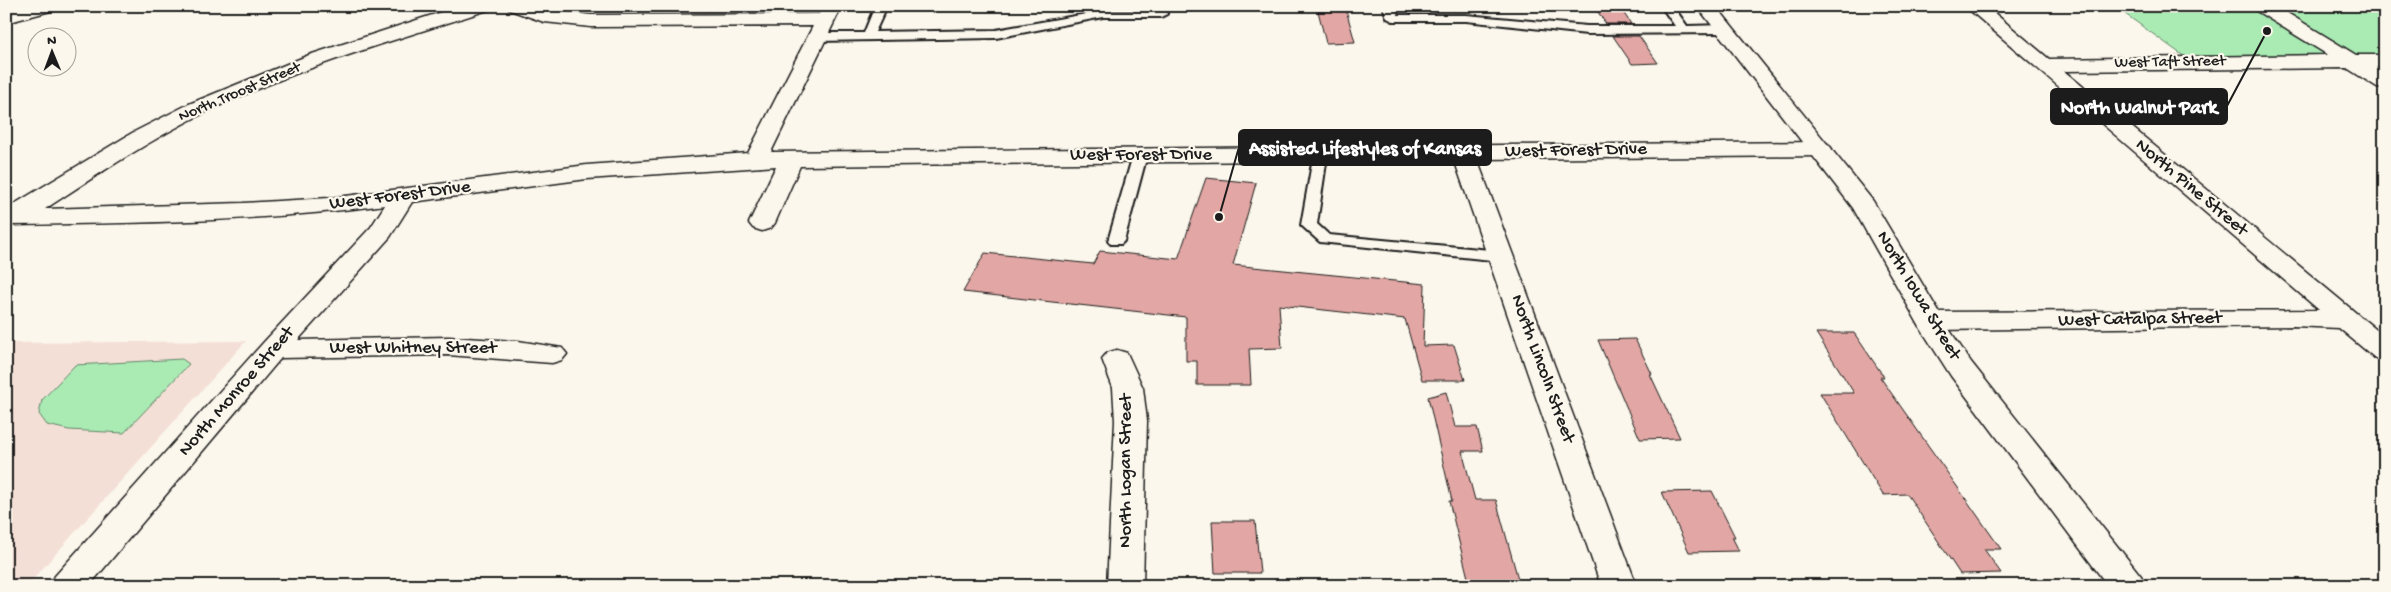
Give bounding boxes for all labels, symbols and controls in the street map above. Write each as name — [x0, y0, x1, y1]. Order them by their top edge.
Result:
north arrow — [28, 28, 78, 78]
text: N — [47, 33, 57, 50]
street label: West Taft Street — [2114, 53, 2227, 73]
street label: North Troost Street — [176, 58, 305, 127]
callout: North Walnut Park — [2051, 89, 2227, 124]
text: North Walnut Park — [2061, 98, 2219, 121]
callout: Assisted Lifestyles of Kansas — [1239, 130, 1491, 165]
street label: North Pine Street — [2130, 134, 2254, 243]
street label: West Forest Drive — [1505, 138, 1647, 164]
text: Assisted Lifestyles of Kansas — [1248, 139, 1483, 162]
street label: West Forest Drive — [1070, 144, 1212, 167]
street label: West Forest Drive — [328, 176, 472, 216]
street label: North Iowa Street — [1870, 227, 1967, 367]
street label: North Lincoln Street — [1504, 292, 1580, 448]
street label: West Catalpa Street — [2058, 307, 2224, 333]
street label: North Monroe Street — [174, 320, 301, 462]
street label: West Whitney Street — [330, 337, 499, 360]
street label: North Logan Street — [1115, 392, 1138, 548]

